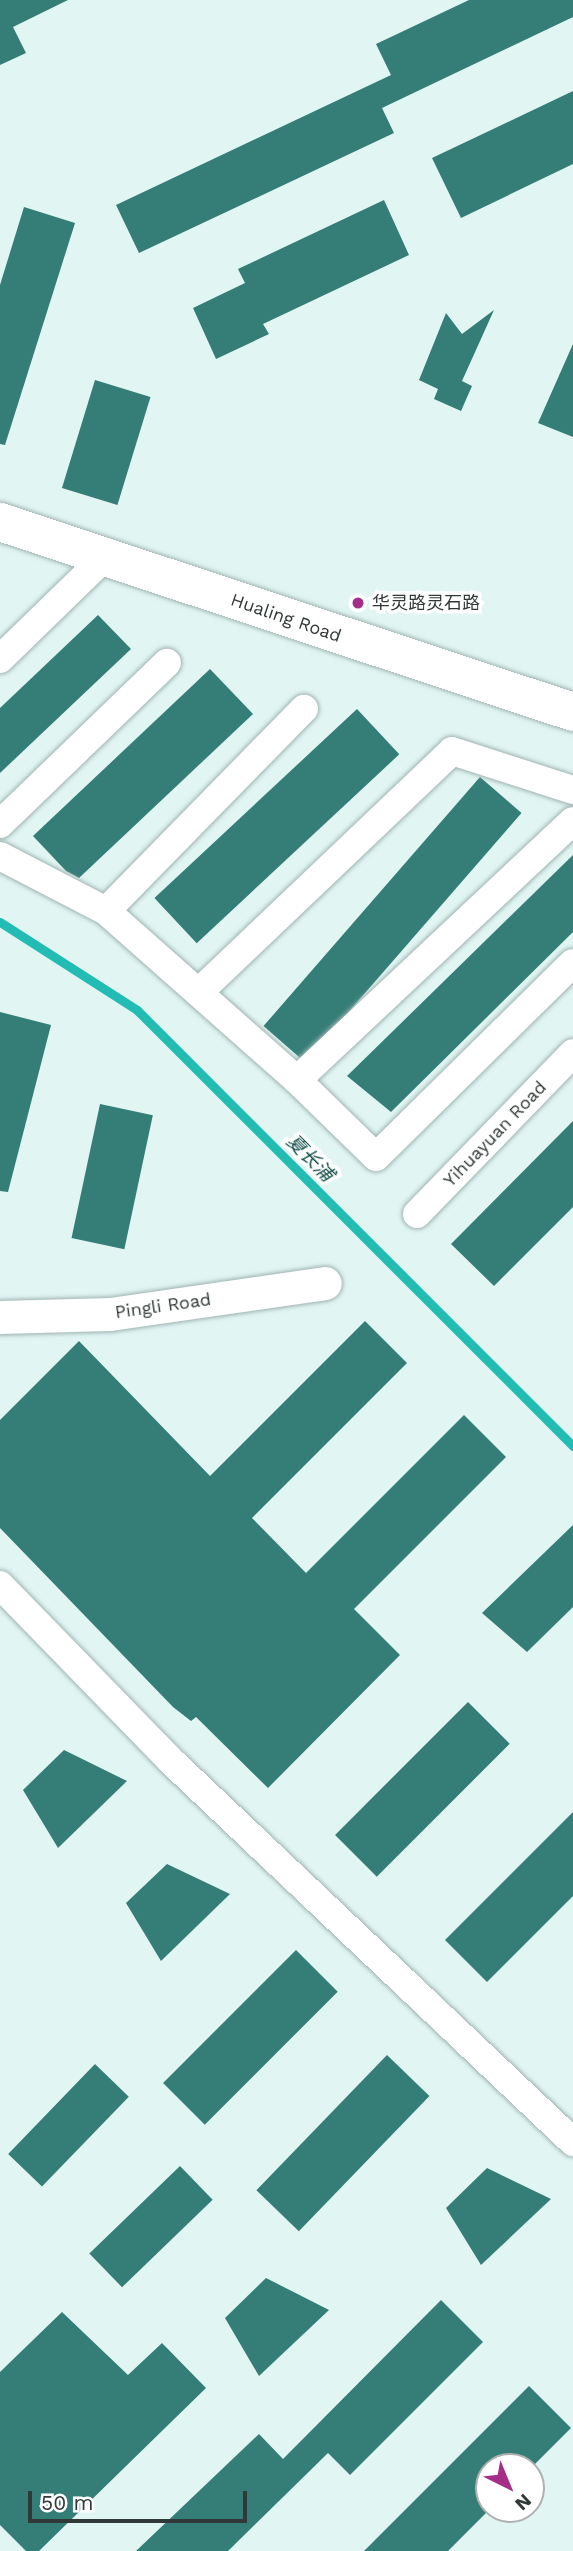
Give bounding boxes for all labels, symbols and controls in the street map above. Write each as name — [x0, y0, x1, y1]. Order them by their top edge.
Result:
street label: Hualing Road — [228, 589, 344, 647]
place label: 华灵路灵石路 — [372, 592, 480, 614]
marker: 华灵路灵石路 — [350, 595, 366, 611]
street label: Yihuayuan Road — [439, 1077, 551, 1191]
water label: 夏长浦 — [282, 1130, 338, 1186]
street label: Pingli Road — [114, 1289, 212, 1323]
north arrow — [475, 2453, 545, 2523]
scale bar — [32, 2478, 250, 2522]
text: N — [510, 2489, 536, 2515]
text: 50 m — [41, 2490, 93, 2515]

